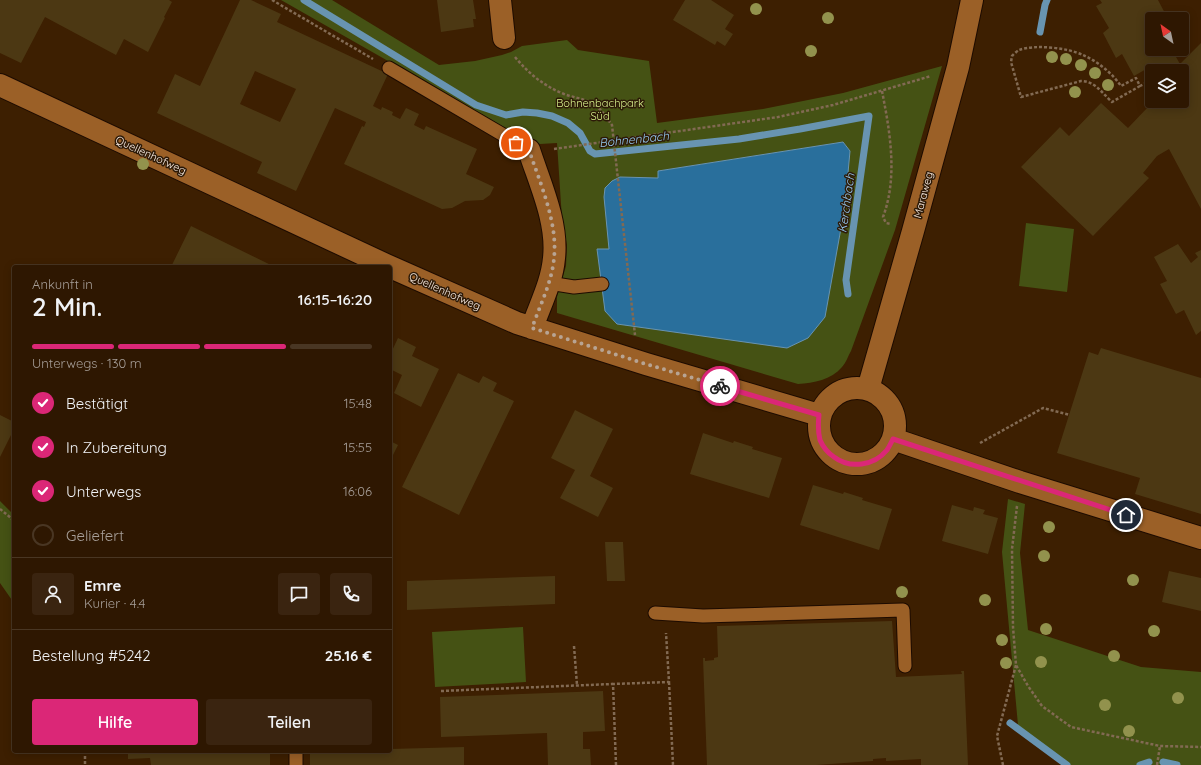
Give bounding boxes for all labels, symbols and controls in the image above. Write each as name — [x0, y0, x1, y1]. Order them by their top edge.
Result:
north arrow — [1145, 12, 1189, 56]
map controls — [1145, 12, 1189, 108]
button: layers — [1145, 64, 1189, 108]
park label: Bohnenbachpark Süd — [556, 96, 644, 123]
pin — [499, 126, 533, 160]
water label: Bohnenbach — [598, 128, 670, 150]
street label: Quellenhofweg — [113, 132, 189, 178]
icon: bag — [505, 132, 527, 154]
street label: Maraweg — [910, 170, 936, 220]
water label: Kerchbach — [834, 172, 858, 234]
street label: Quellenhofweg — [407, 269, 483, 313]
text: Ankunft in — [32, 276, 93, 292]
text: 2 Min. — [32, 290, 102, 323]
text: 16:15–16:20 — [298, 290, 372, 309]
text: Unterwegs · 130 m — [32, 355, 142, 371]
courier — [700, 366, 740, 406]
icon: bike — [709, 375, 731, 397]
icon: check — [32, 392, 54, 414]
text: Bestätigt — [66, 394, 128, 413]
text: 15:48 — [344, 395, 372, 411]
icon: check — [32, 436, 54, 458]
text: In Zubereitung — [66, 438, 167, 457]
text: 15:55 — [344, 439, 372, 455]
icon: check — [32, 480, 54, 502]
text: Unterwegs — [66, 482, 141, 501]
text: 16:06 — [343, 483, 372, 499]
pin — [1109, 498, 1143, 532]
icon: home — [1115, 504, 1137, 526]
text: Geliefert — [66, 526, 124, 545]
button: person — [32, 573, 74, 615]
button: chat — [278, 573, 320, 615]
button: phone — [330, 573, 372, 615]
text: Emre — [84, 576, 121, 595]
text: Kurier · 4.4 — [84, 595, 145, 611]
text: Bestellung #5242 — [32, 646, 151, 665]
text: 25.16 € — [325, 646, 372, 665]
button: Hilfe — [32, 699, 198, 745]
button: Teilen — [206, 699, 372, 745]

